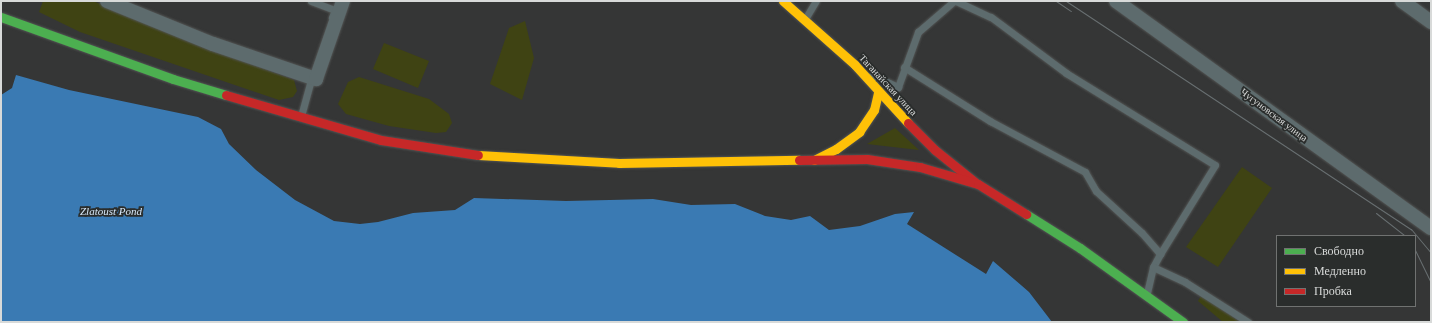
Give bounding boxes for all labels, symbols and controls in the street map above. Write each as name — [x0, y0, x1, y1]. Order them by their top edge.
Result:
street label: Таганайская улица — [857, 52, 919, 118]
street label: Чугуновская улица — [1238, 86, 1310, 144]
water label: Zlatoust Pond — [80, 204, 142, 218]
legend — [1276, 235, 1416, 307]
text: Свободно — [1314, 244, 1364, 258]
text: Медленно — [1314, 264, 1366, 278]
text: Пробка — [1314, 284, 1352, 298]

